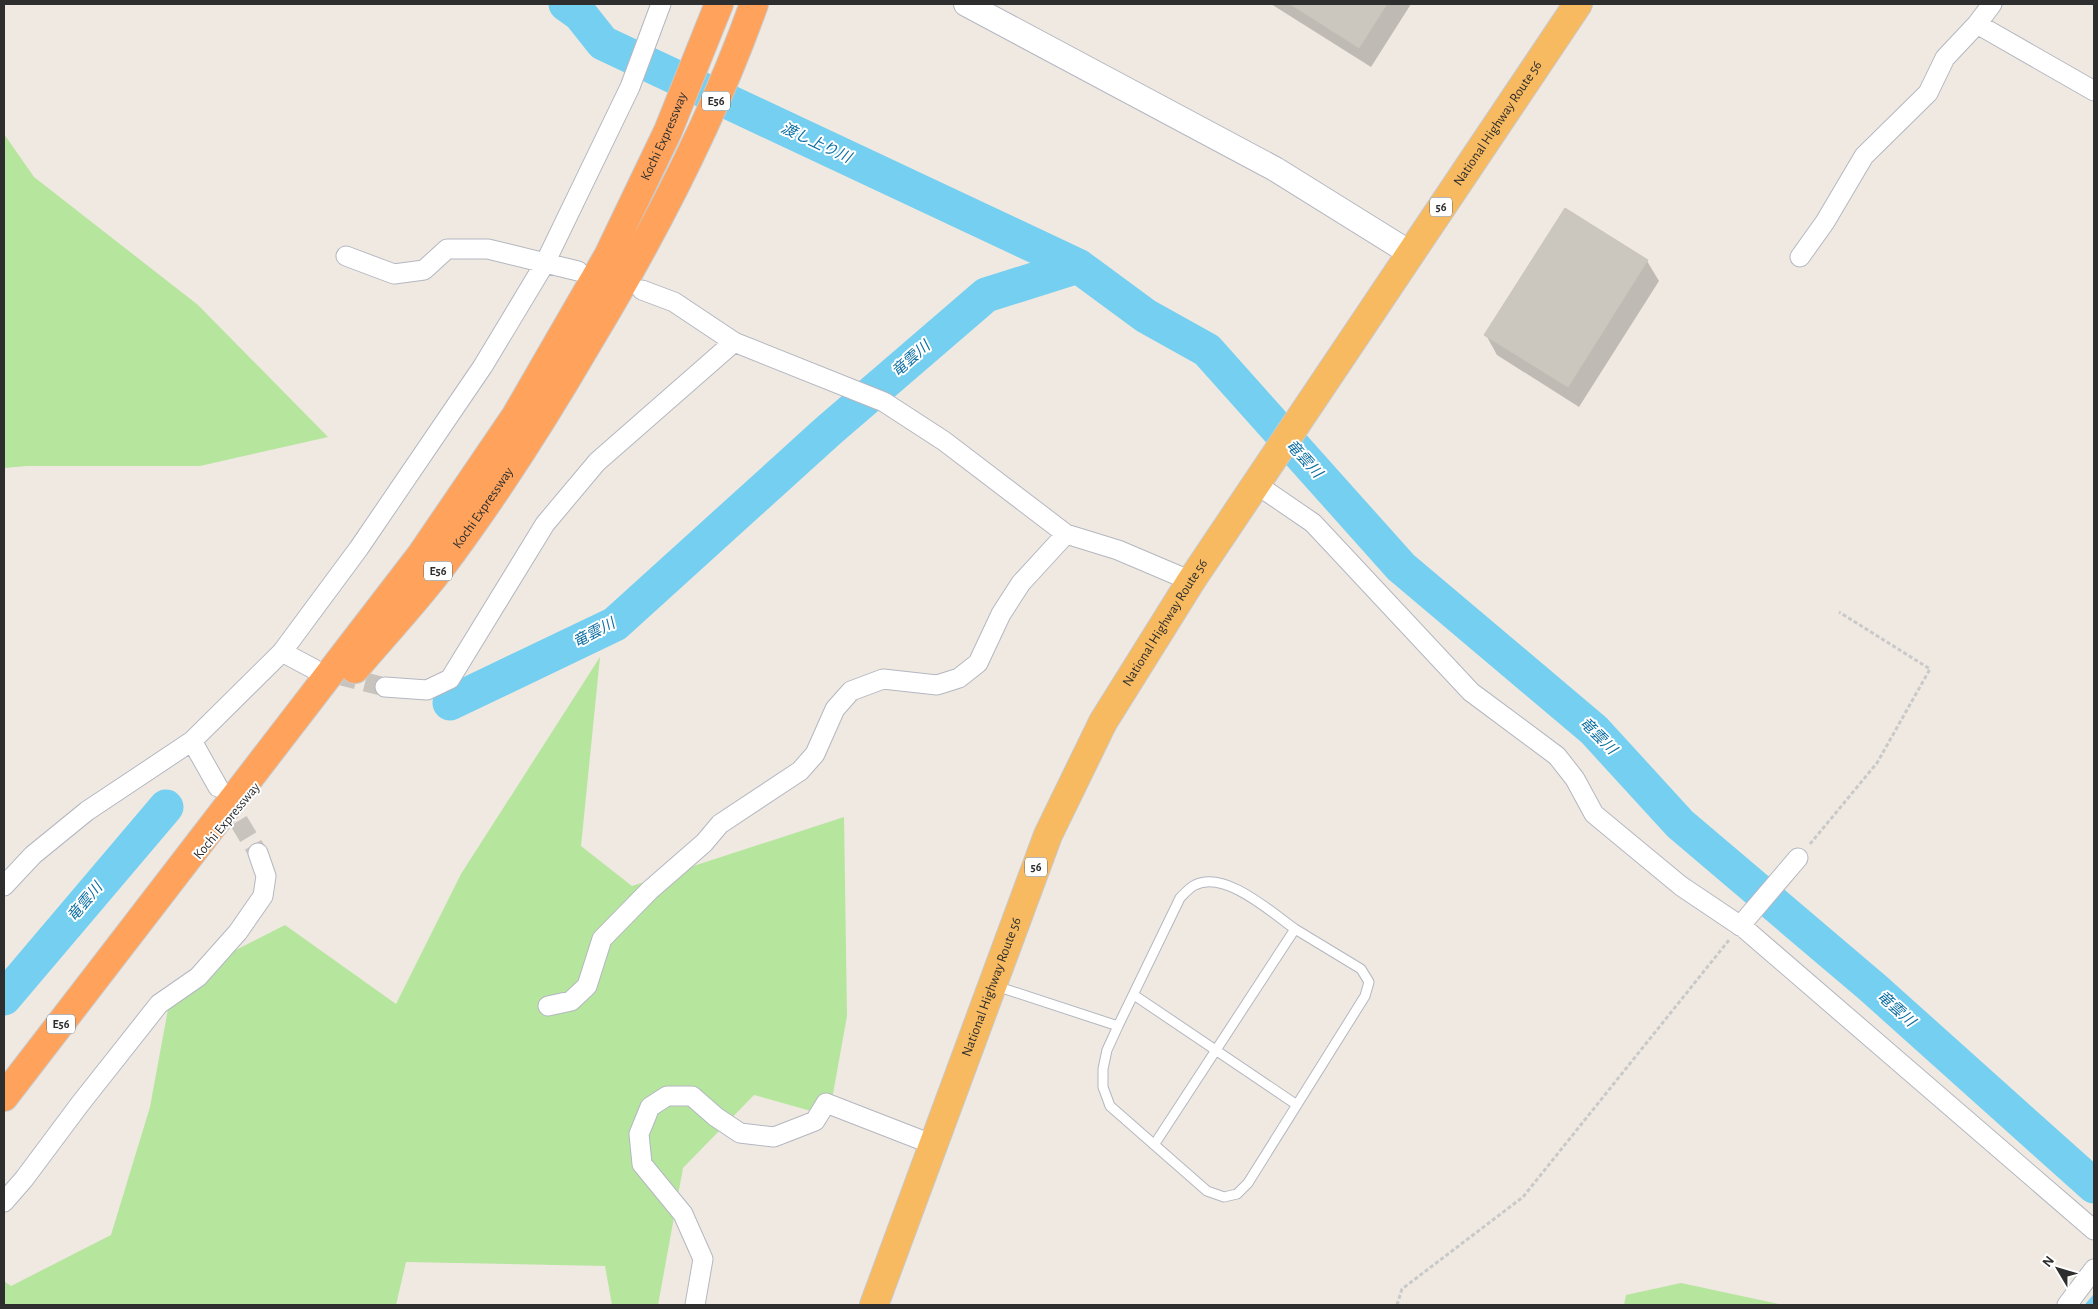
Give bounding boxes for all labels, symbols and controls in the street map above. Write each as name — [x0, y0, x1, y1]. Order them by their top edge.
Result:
street label: National Highway Route 56 — [1451, 58, 1545, 189]
street label: Kochi Expressway — [638, 90, 690, 183]
road number: E56 — [702, 92, 730, 110]
water label: 渡し上り川 — [779, 119, 855, 166]
road number: 56 — [1430, 198, 1452, 216]
water label: 竜雲川 — [888, 337, 934, 379]
water label: 竜雲川 — [1283, 437, 1327, 482]
street label: Kochi Expressway — [450, 465, 516, 551]
street label: National Highway Route 56 — [1120, 557, 1211, 689]
road number: E56 — [424, 562, 452, 580]
water label: 竜雲川 — [570, 614, 619, 650]
water label: 竜雲川 — [1577, 714, 1621, 759]
street label: Kochi Expressway — [191, 780, 263, 862]
road number: 56 — [1025, 858, 1047, 876]
water label: 竜雲川 — [64, 878, 106, 924]
street label: National Highway Route 56 — [960, 916, 1024, 1059]
water label: 竜雲川 — [1874, 988, 1920, 1031]
road number: E56 — [47, 1014, 75, 1034]
north arrow — [2033, 1244, 2083, 1294]
text: N — [2040, 1253, 2057, 1270]

